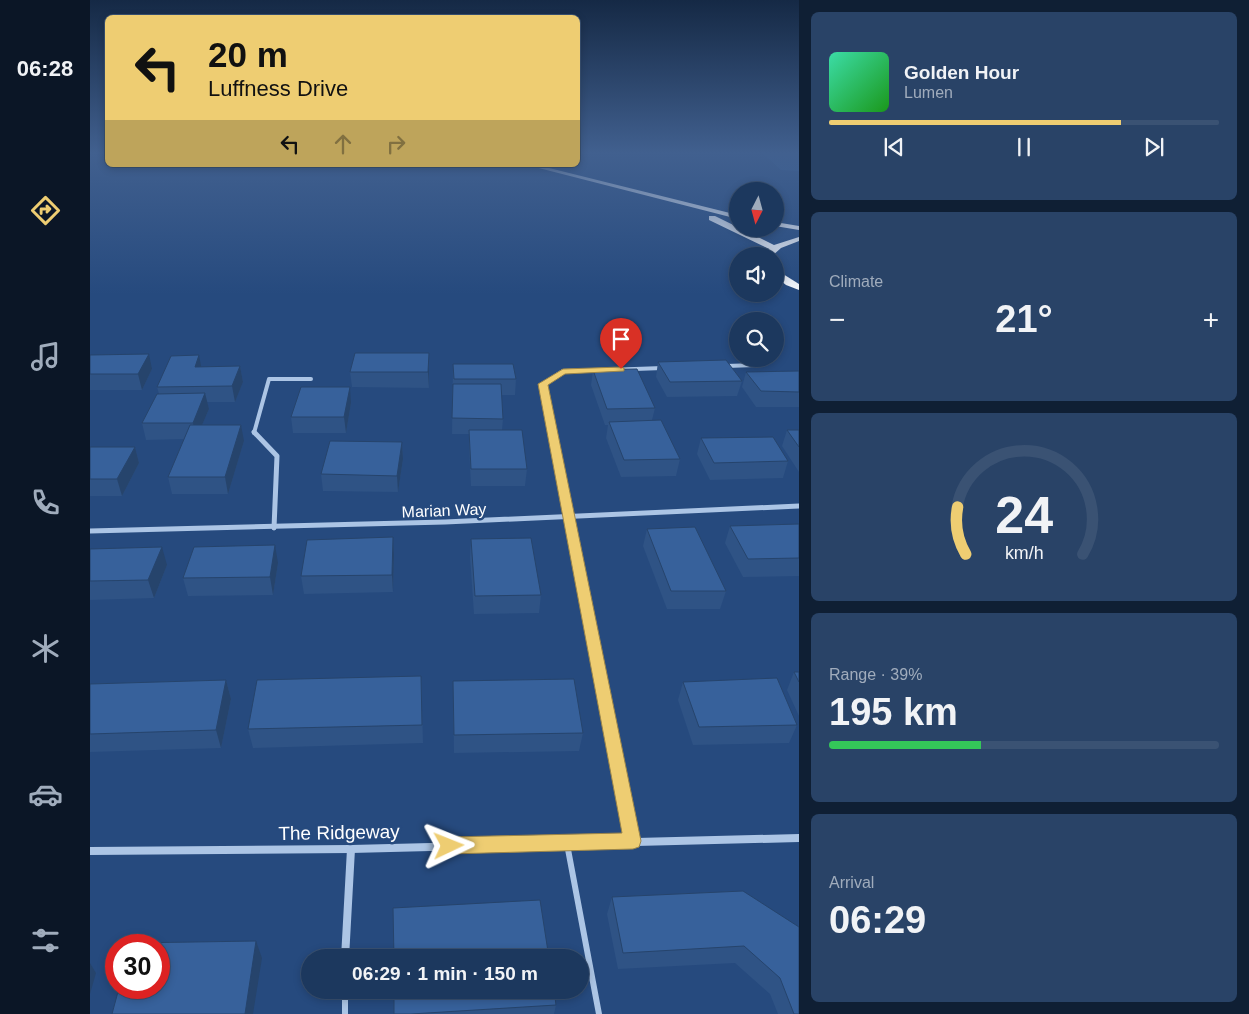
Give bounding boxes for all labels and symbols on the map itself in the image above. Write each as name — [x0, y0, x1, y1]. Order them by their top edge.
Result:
north arrow — [729, 182, 784, 238]
pin — [600, 318, 642, 369]
street label: Marian Way — [401, 501, 487, 520]
position arrow — [422, 819, 474, 871]
street label: The Ridgeway — [278, 821, 400, 844]
speed limit sign: 30 — [105, 934, 170, 999]

